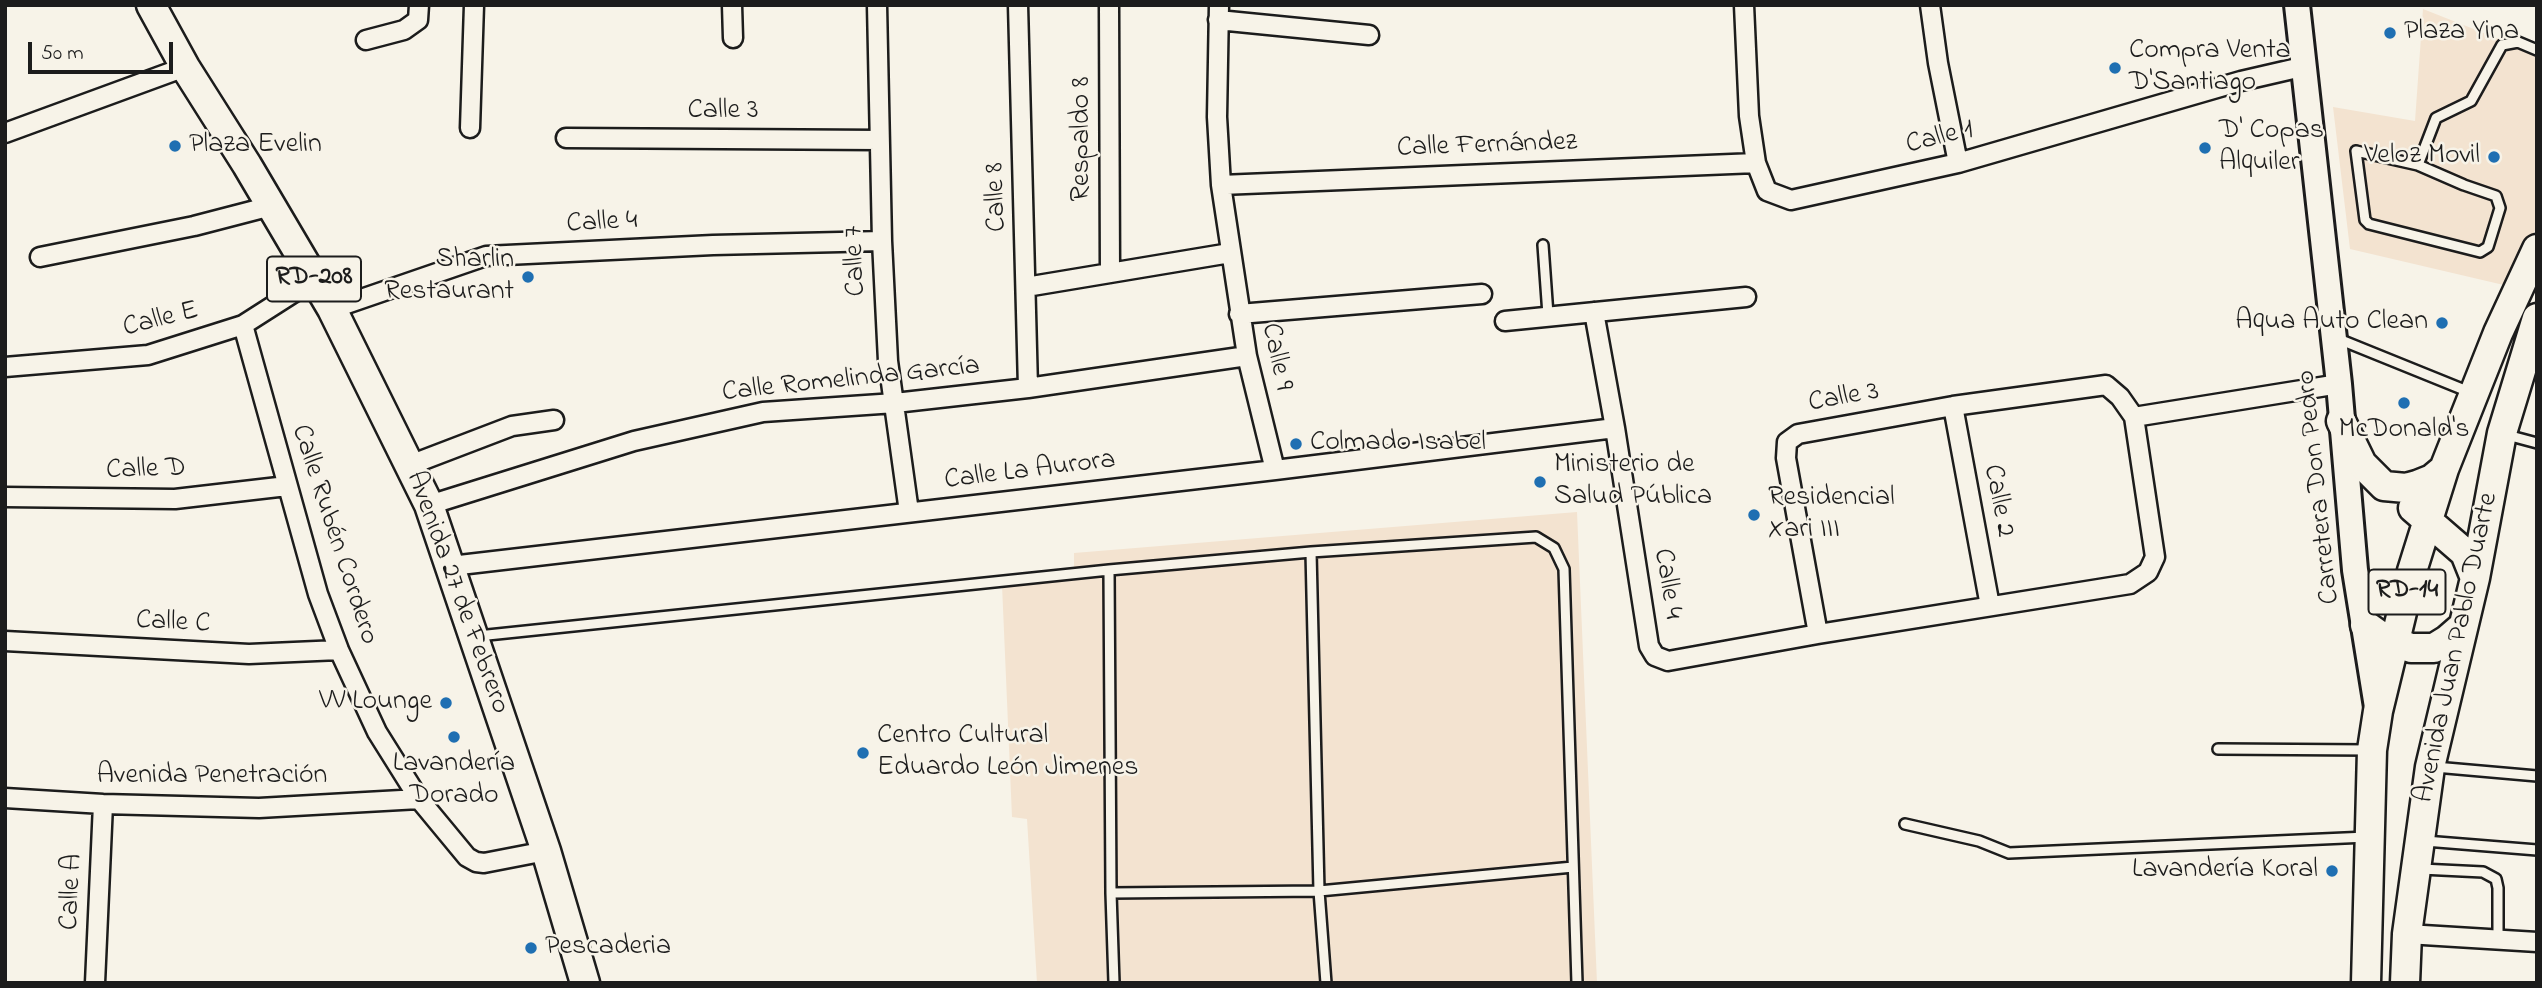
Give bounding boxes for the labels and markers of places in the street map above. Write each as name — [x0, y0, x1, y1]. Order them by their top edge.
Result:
place label: Plaza Yina — [2404, 16, 2519, 50]
marker: Plaza Yina — [2382, 25, 2398, 41]
place label: Compra Venta D'Santiago — [2129, 35, 2291, 101]
marker: Compra Venta D'Santiago — [2107, 60, 2123, 76]
place label: D' Copas Alquiler — [2219, 115, 2324, 181]
place label: Plaza Evelin — [189, 129, 322, 163]
marker: Plaza Evelin — [167, 138, 183, 154]
marker: D' Copas Alquiler — [2197, 140, 2213, 156]
place label: Veloz Movil — [2364, 140, 2480, 174]
marker: Veloz Movil — [2486, 149, 2502, 165]
place label: Sharlin Restaurant — [384, 244, 514, 310]
marker: Sharlin Restaurant — [520, 269, 536, 285]
place label: Aqua Auto Clean — [2235, 306, 2428, 340]
marker: Aqua Auto Clean — [2434, 315, 2450, 331]
marker: McDonald's — [2396, 395, 2412, 411]
place label: McDonald's — [2338, 414, 2470, 448]
place label: Colmado Isabel — [1310, 427, 1486, 461]
marker: Colmado Isabel — [1288, 436, 1304, 452]
place label: Ministerio de Salud Pública — [1554, 449, 1712, 515]
marker: Ministerio de Salud Pública — [1532, 474, 1548, 490]
place label: Residencial Xari III — [1768, 482, 1895, 548]
marker: Residencial Xari III — [1746, 507, 1762, 523]
place label: VV Lounge — [319, 686, 432, 720]
marker: VV Lounge — [438, 695, 454, 711]
place label: Centro Cultural Eduardo León Jimenes — [877, 720, 1139, 786]
marker: Lavandería Dorado — [446, 729, 462, 745]
marker: Centro Cultural Eduardo León Jimenes — [855, 745, 871, 761]
place label: Lavandería Dorado — [393, 748, 515, 814]
place label: Lavandería Koral — [2132, 854, 2318, 888]
marker: Lavandería Koral — [2324, 863, 2340, 879]
place label: Pescaderia — [545, 931, 671, 965]
marker: Pescaderia — [523, 940, 539, 956]

